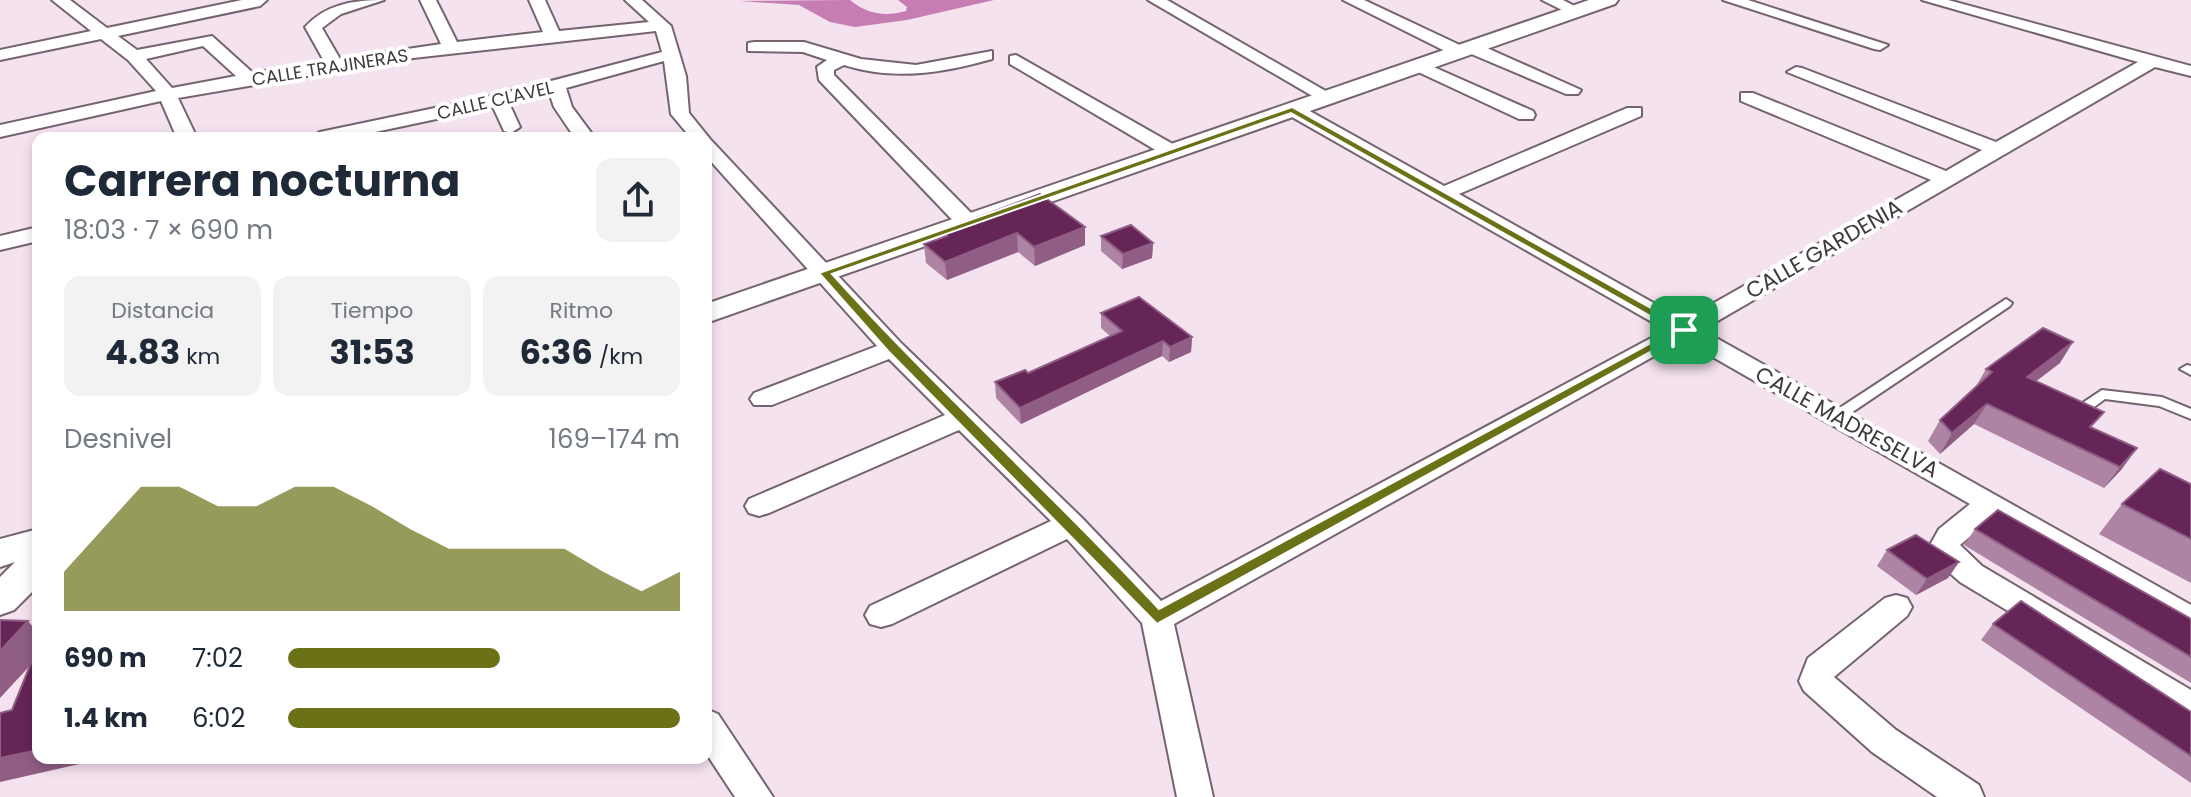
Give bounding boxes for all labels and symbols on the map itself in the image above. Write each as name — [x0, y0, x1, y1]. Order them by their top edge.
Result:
street label: CALLE TRAJINERAS — [250, 42, 410, 92]
street label: CALLE CLAVEL — [434, 74, 556, 126]
street label: CALLE GARDENIA — [1740, 192, 1908, 306]
pin — [1650, 296, 1718, 364]
street label: CALLE MADRESELVA — [1750, 359, 1944, 485]

